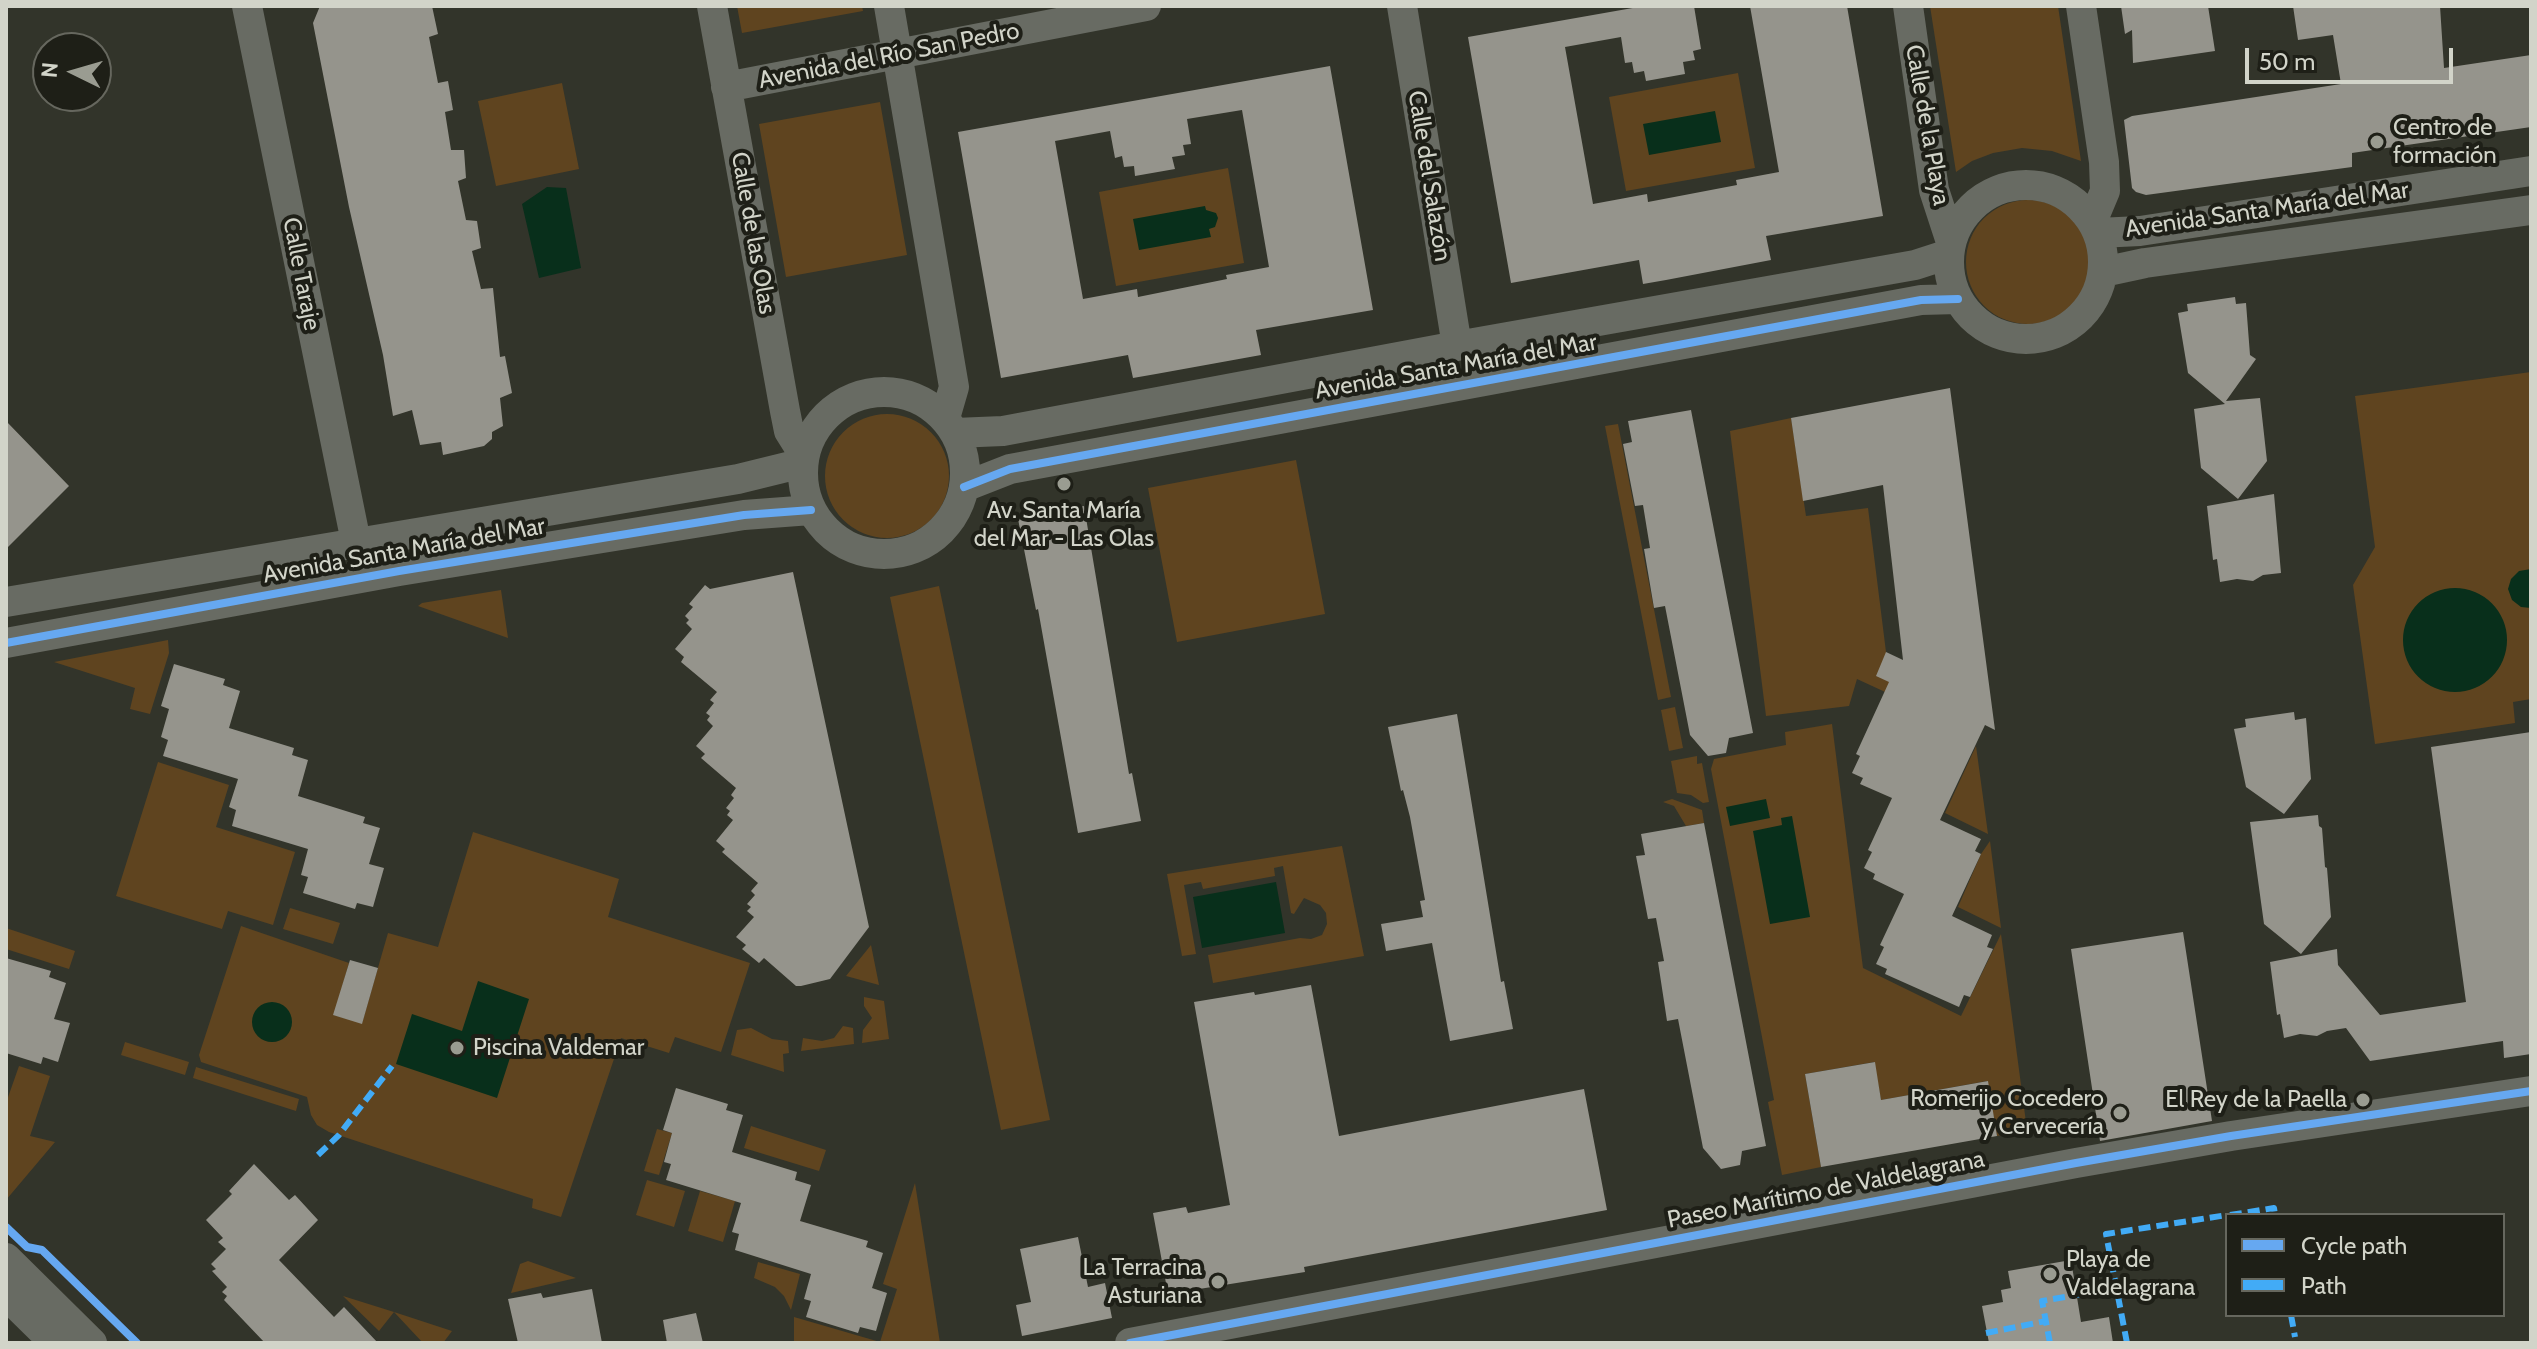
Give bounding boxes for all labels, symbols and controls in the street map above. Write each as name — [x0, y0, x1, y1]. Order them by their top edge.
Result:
street label: Avenida del Río San Pedro — [756, 17, 1022, 95]
north arrow — [32, 32, 112, 112]
scale bar — [2249, 32, 2457, 82]
street label: Calle de la Playa — [1899, 42, 1955, 208]
text: 50 m — [2259, 47, 2315, 76]
text: N — [35, 61, 64, 79]
street label: Calle del Salazón — [1401, 89, 1457, 263]
place label: Centro de formación — [2393, 114, 2497, 170]
marker: Centro de formación — [2368, 133, 2386, 151]
street label: Calle de las Olas — [725, 150, 781, 316]
street label: Avenida Santa María del Mar — [2123, 176, 2411, 244]
street label: Calle Taraje — [276, 215, 326, 333]
street label: Avenida Santa María del Mar — [1313, 328, 1599, 406]
marker: Av. Santa María del Mar - Las Olas — [1055, 475, 1073, 493]
place label: Av. Santa María del Mar - Las Olas — [974, 497, 1154, 553]
street label: Avenida Santa María del Mar — [261, 512, 547, 590]
place label: Piscina Valdemar — [473, 1034, 644, 1062]
marker: Piscina Valdemar — [448, 1039, 466, 1057]
place label: Romerijo Cocedero y Cervecería — [1910, 1085, 2104, 1141]
place label: El Rey de la Paella — [2165, 1086, 2347, 1114]
marker: El Rey de la Paella — [2354, 1091, 2372, 1109]
marker: Romerijo Cocedero y Cervecería — [2111, 1104, 2129, 1122]
street label: Paseo Marítimo de Valdelagrana — [1665, 1145, 1987, 1235]
legend — [2225, 1213, 2505, 1317]
text: Cycle path — [2301, 1231, 2407, 1260]
place label: Playa de Valdelagrana — [2066, 1246, 2195, 1302]
place label: La Terracina Asturiana — [1082, 1254, 1202, 1310]
marker: Playa de Valdelagrana — [2041, 1265, 2059, 1283]
text: Path — [2301, 1271, 2347, 1300]
marker: La Terracina Asturiana — [1209, 1273, 1227, 1291]

